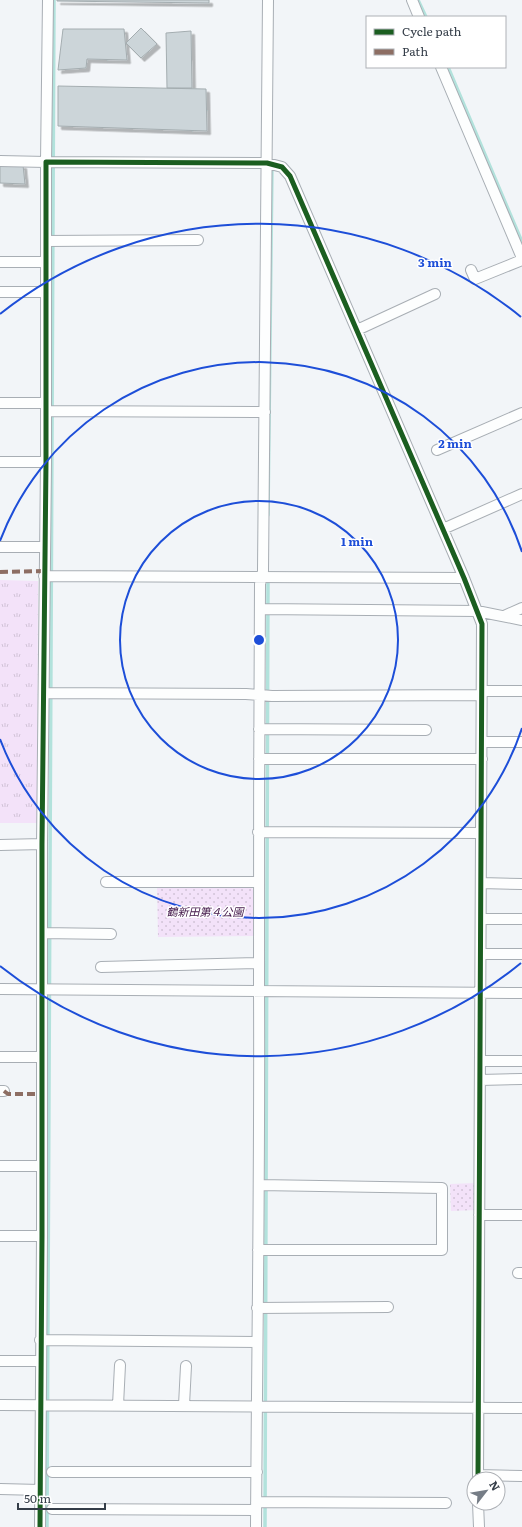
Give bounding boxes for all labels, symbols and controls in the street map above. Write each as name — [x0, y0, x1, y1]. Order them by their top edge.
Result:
legend — [366, 16, 506, 68]
text: Cycle path — [402, 22, 462, 40]
text: Path — [402, 42, 428, 60]
text: 3 min — [418, 253, 453, 271]
text: 2 min — [438, 434, 472, 452]
text: 1 min — [341, 532, 374, 550]
centre of rings — [252, 633, 266, 647]
park label: 鶴新田第４公園 — [167, 903, 245, 919]
north arrow — [466, 1471, 506, 1511]
text: N — [486, 1477, 505, 1493]
scale bar — [18, 1485, 105, 1511]
text: 50 m — [24, 1489, 51, 1507]

